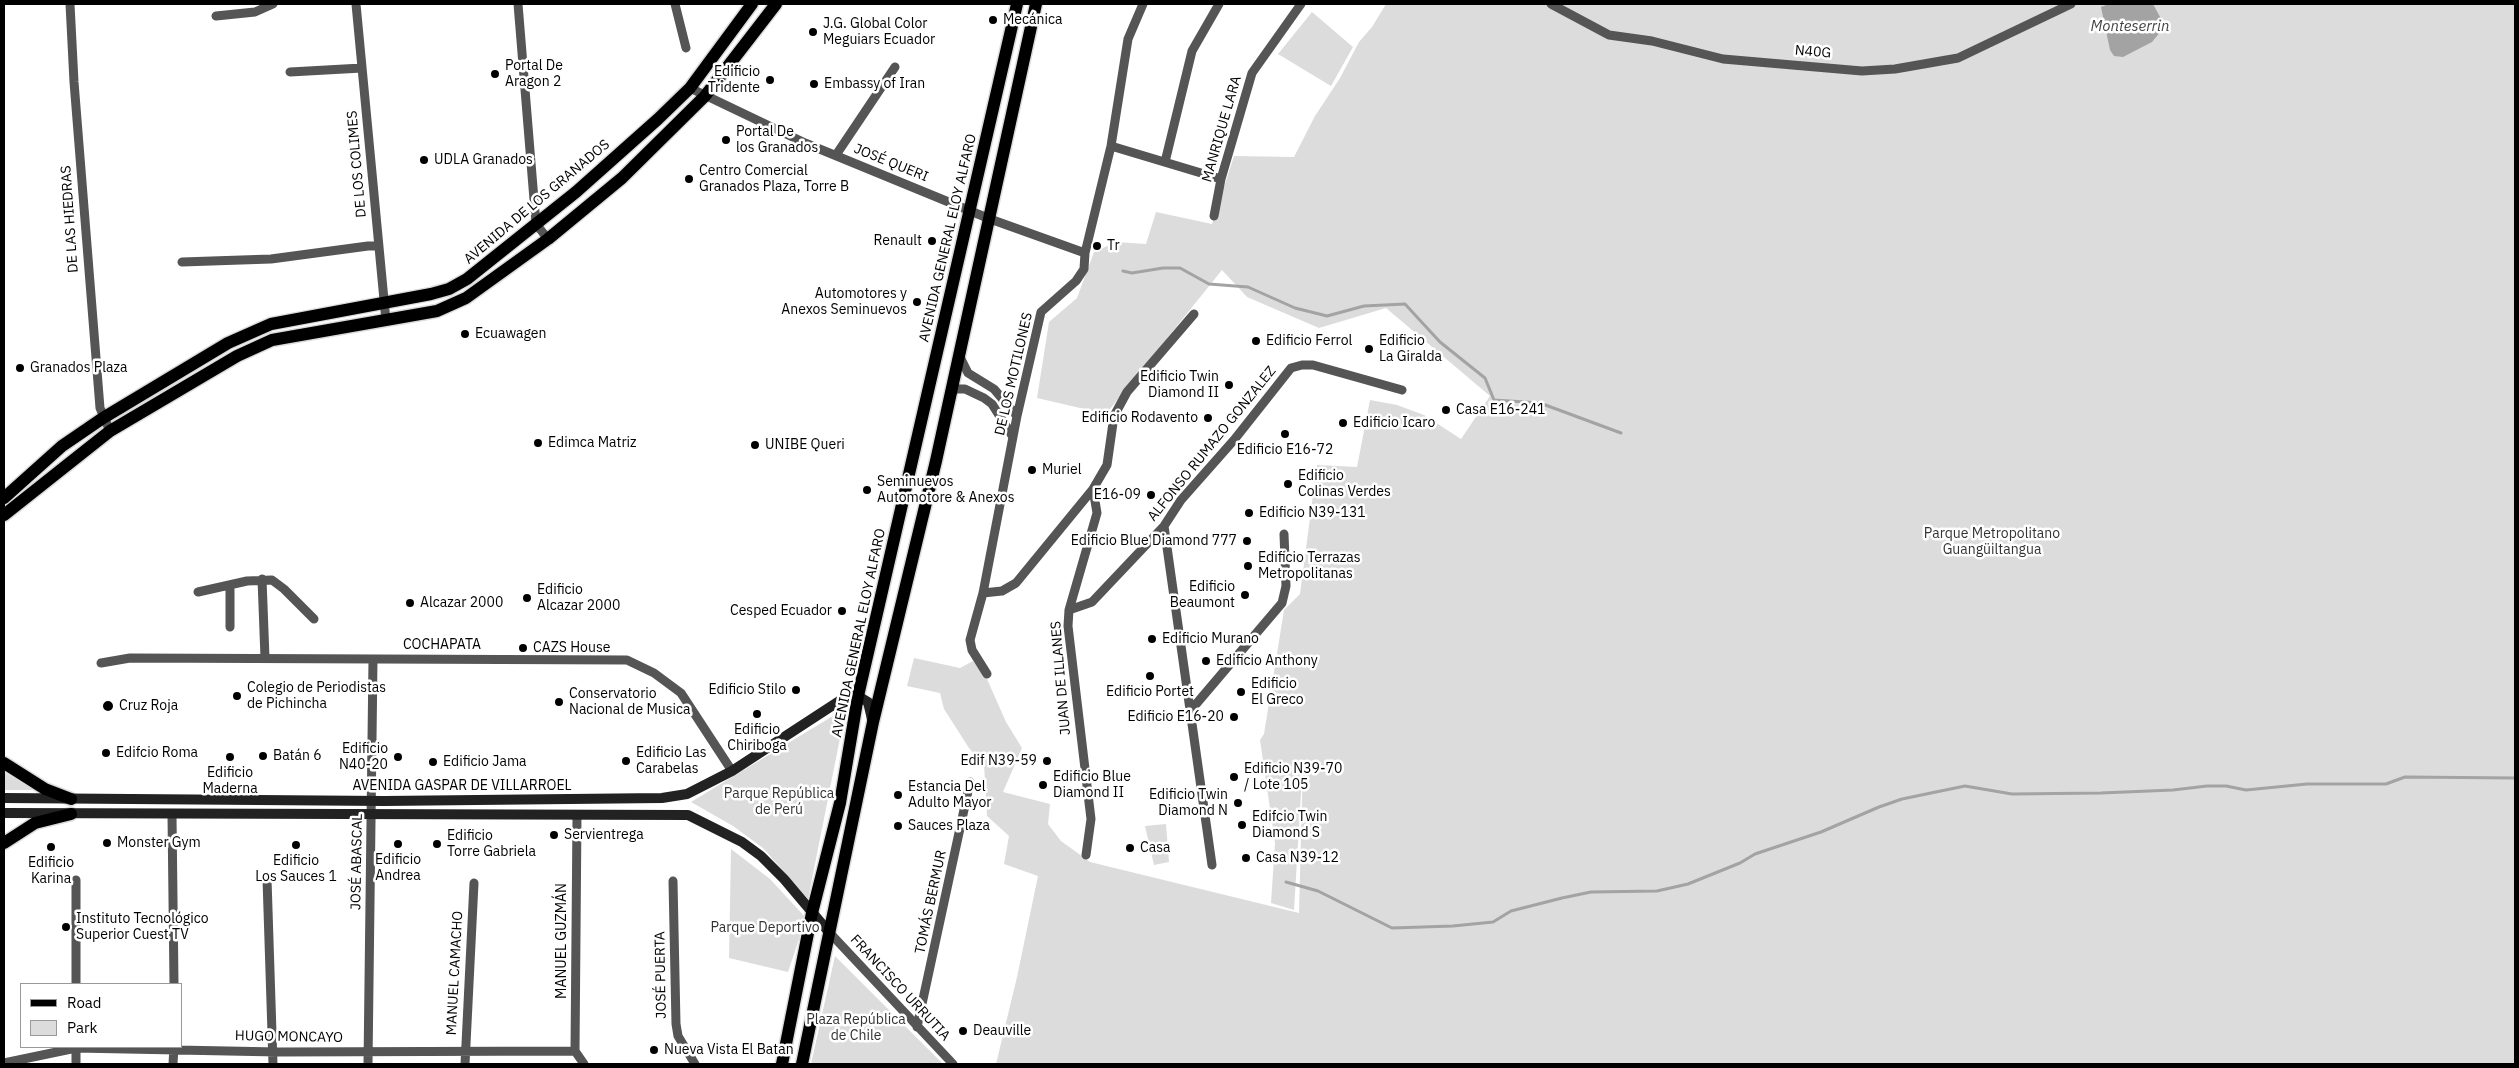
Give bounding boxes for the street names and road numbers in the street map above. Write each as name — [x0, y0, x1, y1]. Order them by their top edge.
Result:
street label: N40G — [1794, 42, 1832, 62]
street label: MANRIQUE LARA — [1199, 74, 1245, 184]
street label: DE LOS COLIMES — [344, 110, 370, 218]
street label: AVENIDA GENERAL ELOY ALFARO — [916, 132, 980, 344]
street label: AVENIDA DE LOS GRANADOS — [461, 136, 613, 268]
street label: JOSÉ QUERI — [851, 140, 931, 186]
street label: DE LAS HIEDRAS — [58, 165, 82, 273]
street label: DE LOS MOTILONES — [992, 311, 1036, 437]
street label: ALFONSO RUMAZO GONZALEZ — [1144, 363, 1280, 525]
street label: AVENIDA GENERAL ELOY ALFARO — [829, 527, 889, 739]
street label: JUAN DE ILLANES — [1048, 620, 1074, 736]
street label: COCHAPATA — [403, 637, 481, 653]
street label: AVENIDA GASPAR DE VILLARROEL — [352, 778, 572, 794]
street label: JOSÉ ABASCAL — [348, 814, 366, 910]
street label: TOMÁS BERMUR — [912, 849, 950, 955]
street label: MANUEL GUZMÁN — [554, 883, 570, 999]
street label: MANUEL CAMACHO — [443, 910, 467, 1036]
street label: JOSÉ PUERTA — [652, 931, 670, 1019]
street label: FRANCISCO URRUTIA — [846, 931, 954, 1045]
street label: HUGO MONCAYO — [235, 1028, 343, 1046]

